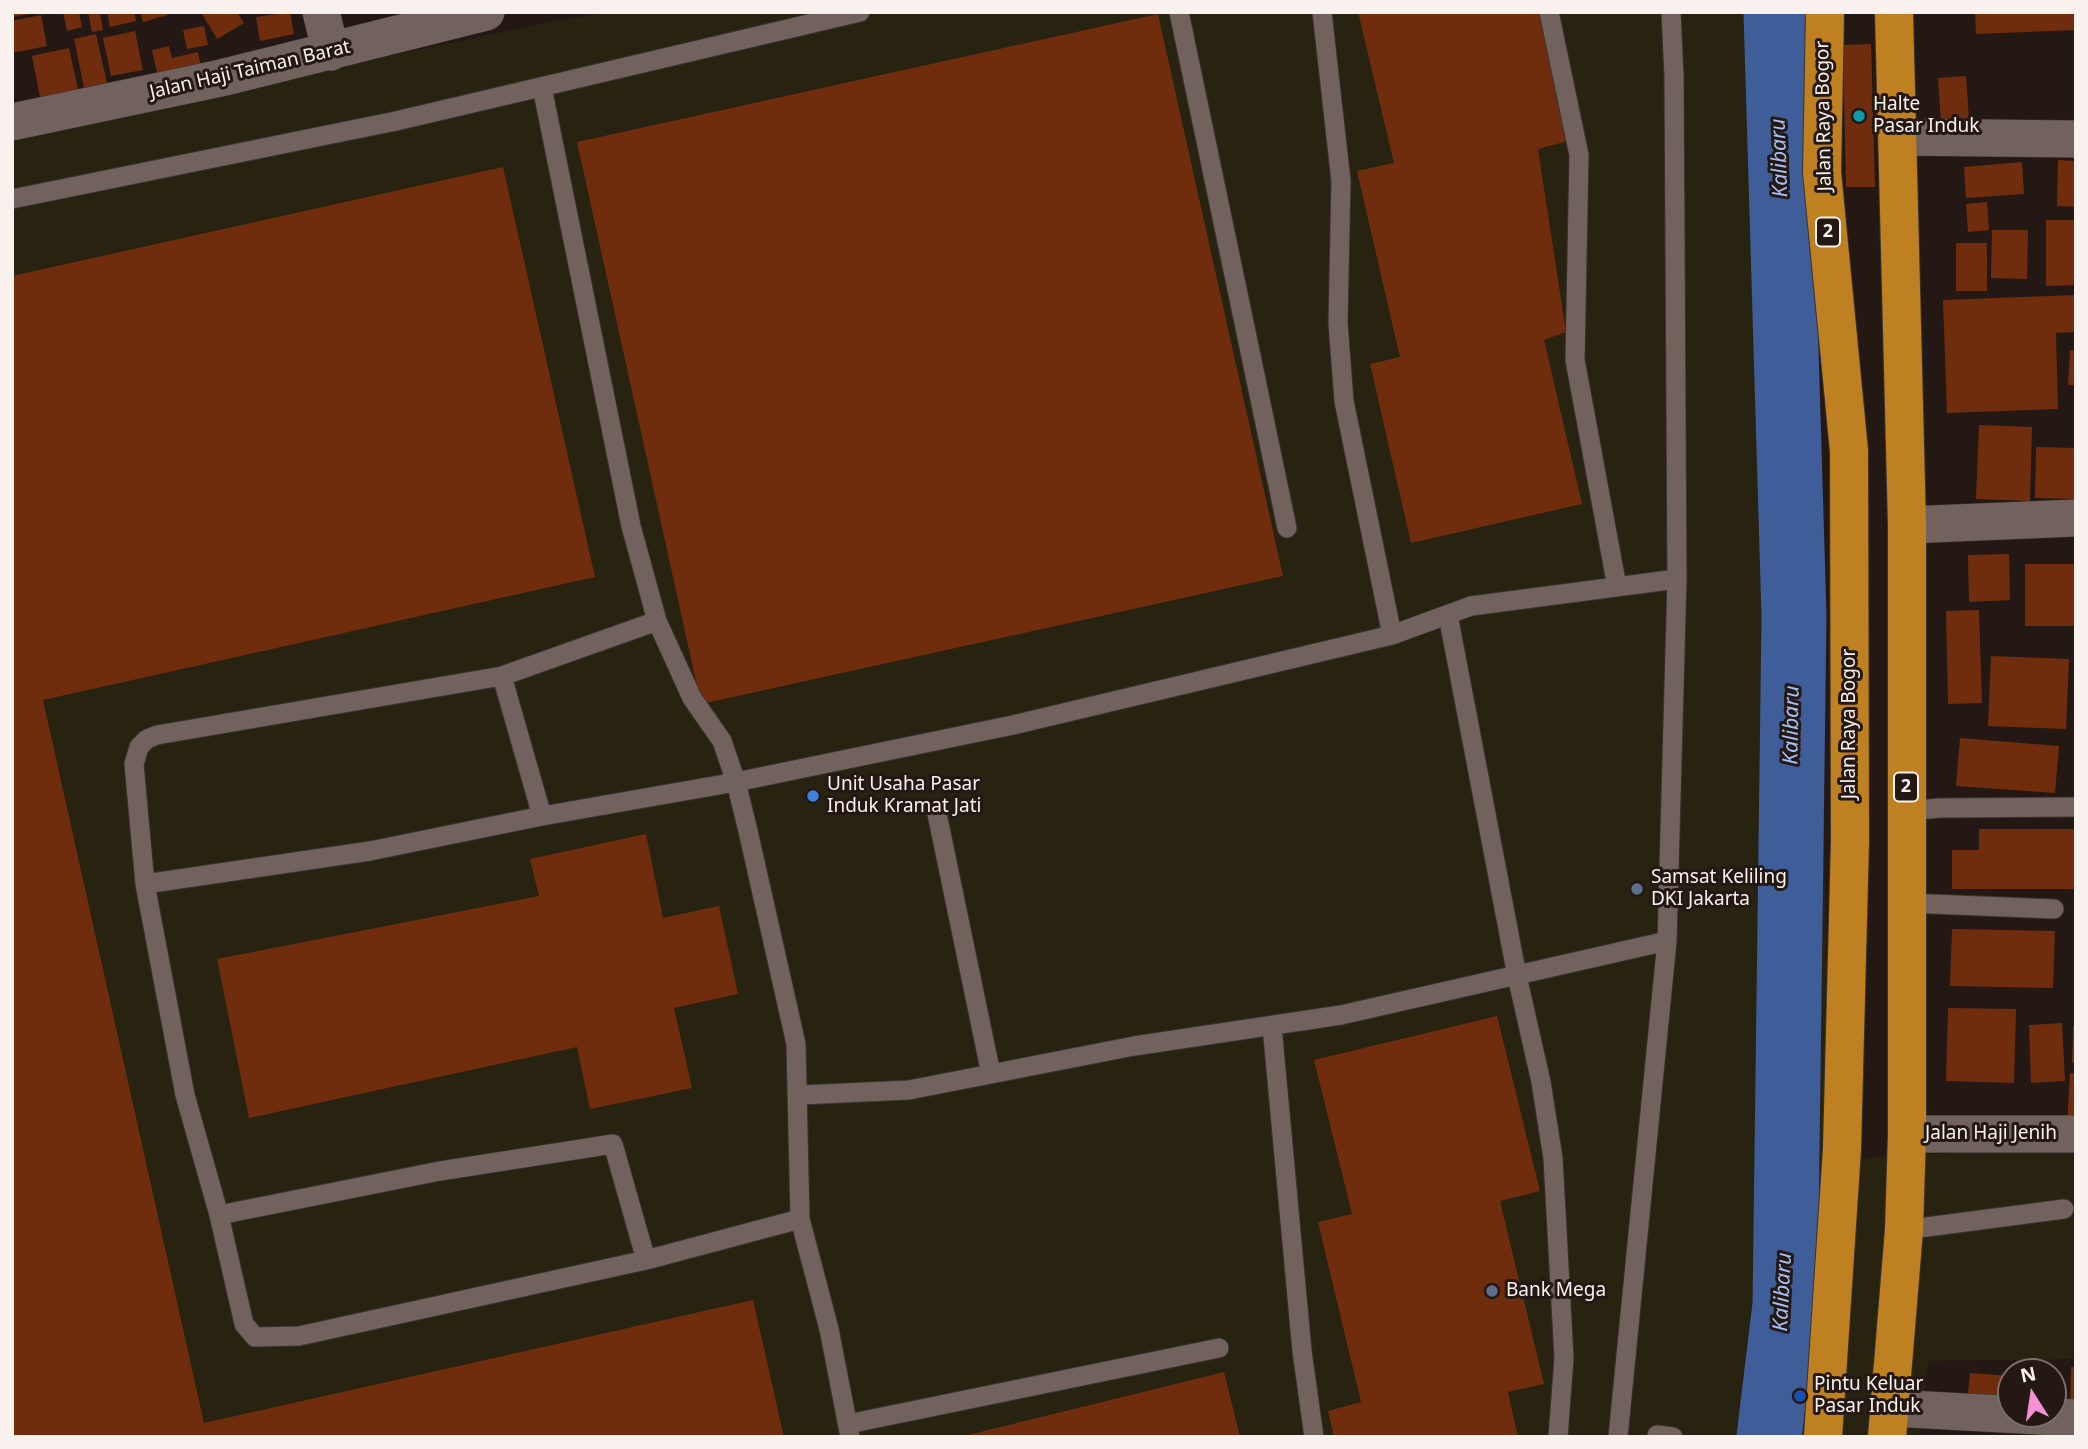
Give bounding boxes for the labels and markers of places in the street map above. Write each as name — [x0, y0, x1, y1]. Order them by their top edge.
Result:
place label: Halte Pasar Induk — [1873, 94, 1979, 138]
marker: Halte Pasar Induk — [1851, 108, 1867, 124]
place label: Unit Usaha Pasar Induk Kramat Jati — [827, 774, 981, 818]
marker: Unit Usaha Pasar Induk Kramat Jati — [805, 788, 821, 804]
place label: Samsat Keliling DKI Jakarta — [1651, 867, 1787, 911]
marker: Samsat Keliling DKI Jakarta — [1629, 881, 1645, 897]
place label: Bank Mega — [1506, 1280, 1606, 1302]
marker: Bank Mega — [1484, 1283, 1500, 1299]
place label: Pintu Keluar Pasar Induk — [1814, 1374, 1923, 1418]
marker: Pintu Keluar Pasar Induk — [1792, 1388, 1808, 1404]

